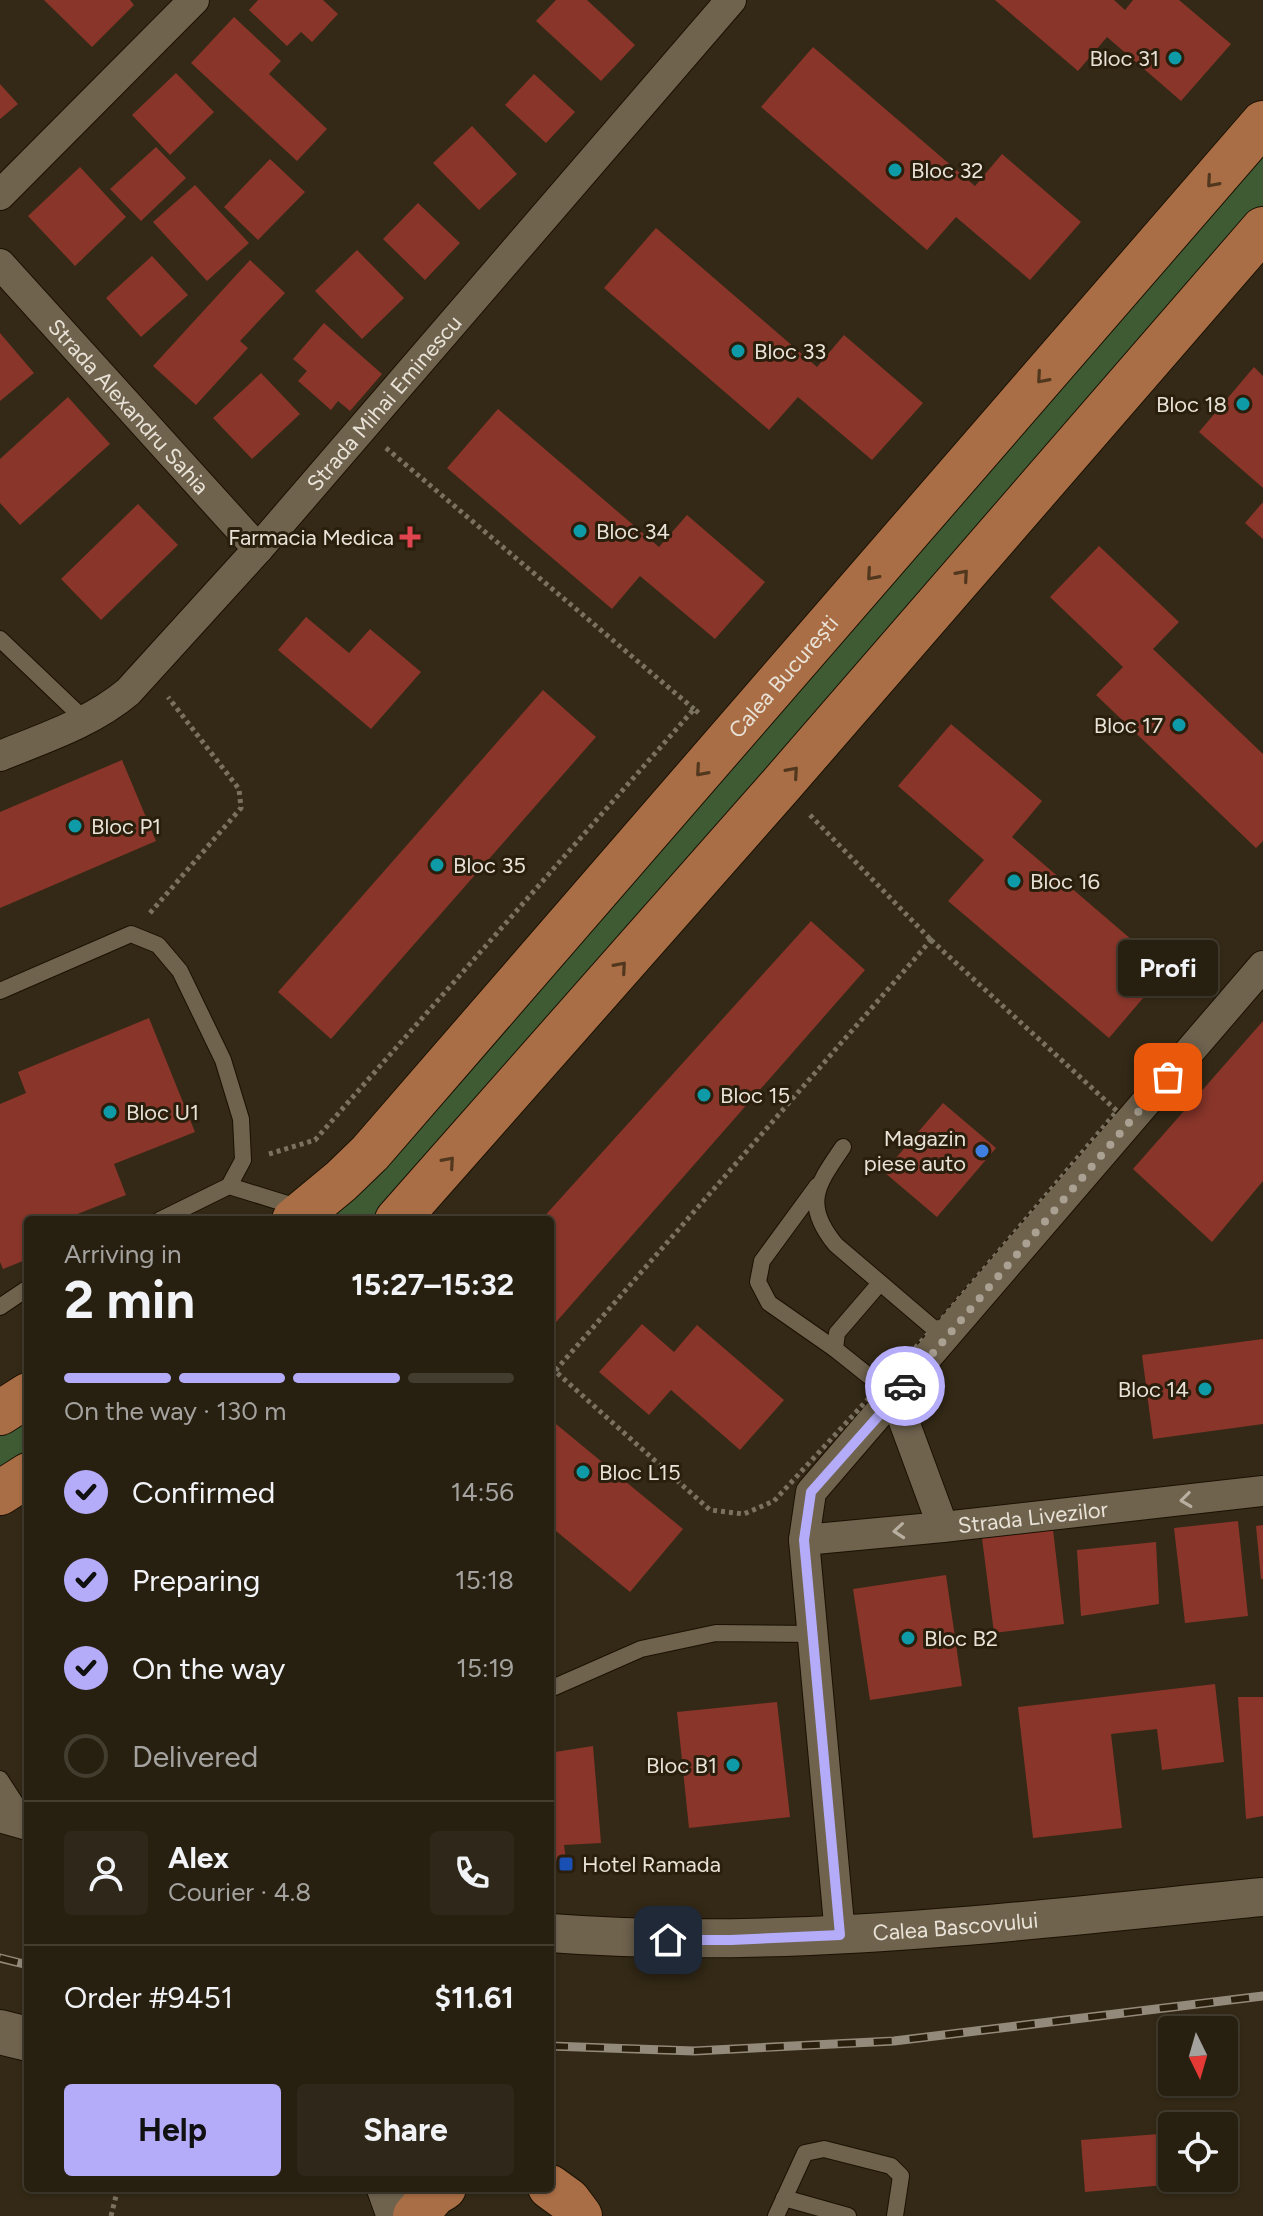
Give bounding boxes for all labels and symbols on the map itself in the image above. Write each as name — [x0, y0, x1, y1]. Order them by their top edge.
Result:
place label: Bloc 31 — [1090, 45, 1159, 72]
marker: Bloc 31 — [1166, 49, 1184, 67]
place label: Bloc 32 — [911, 157, 984, 184]
marker: Bloc 32 — [886, 161, 904, 179]
one-way arrow — [1207, 172, 1222, 187]
street label: Strada Mihai Eminescu — [301, 310, 468, 497]
street label: Strada Alexandru Sahia — [42, 313, 215, 500]
place label: Bloc 33 — [754, 338, 826, 365]
marker: Bloc 33 — [729, 342, 747, 360]
one-way arrow — [1037, 369, 1052, 384]
place label: Bloc 18 — [1156, 391, 1227, 418]
marker: Bloc 18 — [1234, 395, 1252, 413]
place label: Bloc 34 — [596, 518, 670, 545]
marker: Bloc 34 — [571, 522, 589, 540]
place label: Farmacia Medica — [228, 524, 394, 551]
marker: Farmacia Medica — [401, 528, 419, 546]
one-way arrow — [867, 565, 882, 580]
one-way arrow — [953, 570, 968, 585]
street label: Calea București — [723, 610, 844, 744]
place label: Bloc 17 — [1094, 712, 1163, 739]
marker: Bloc 17 — [1170, 716, 1188, 734]
one-way arrow — [697, 762, 711, 777]
one-way arrow — [783, 766, 798, 781]
place label: Bloc P1 — [91, 813, 161, 840]
marker: Bloc P1 — [66, 817, 84, 835]
place label: Bloc 35 — [453, 852, 526, 879]
marker: Bloc 35 — [428, 856, 446, 874]
place label: Bloc 16 — [1030, 868, 1100, 895]
marker: Bloc 16 — [1005, 872, 1023, 890]
callout: Profi — [1118, 941, 1218, 997]
one-way arrow — [611, 961, 626, 976]
pin — [1134, 1043, 1202, 1111]
place label: Bloc 15 — [720, 1082, 790, 1109]
marker: Bloc 15 — [695, 1086, 713, 1104]
place label: Bloc U1 — [126, 1099, 199, 1126]
marker: Bloc U1 — [101, 1103, 119, 1121]
place label: Magazin piese auto — [864, 1125, 966, 1177]
marker: Magazin piese auto — [973, 1142, 991, 1160]
one-way arrow — [439, 1156, 454, 1171]
courier — [865, 1346, 945, 1426]
place label: Bloc 14 — [1118, 1376, 1189, 1403]
marker: Bloc 14 — [1196, 1380, 1214, 1398]
place label: Bloc L15 — [599, 1459, 681, 1486]
marker: Bloc L15 — [574, 1463, 592, 1481]
one-way arrow — [1179, 1491, 1192, 1508]
street label: Strada Livezilor — [956, 1495, 1110, 1539]
one-way arrow — [892, 1523, 905, 1540]
place label: Bloc B2 — [924, 1625, 998, 1652]
marker: Bloc B2 — [899, 1629, 917, 1647]
place label: Bloc B1 — [646, 1752, 717, 1779]
marker: Bloc B1 — [724, 1756, 742, 1774]
place label: Hotel Ramada — [582, 1851, 721, 1878]
marker: Hotel Ramada — [557, 1855, 575, 1873]
pin — [634, 1906, 702, 1974]
street label: Calea Bascovului — [872, 1906, 1040, 1947]
north arrow — [1158, 2016, 1238, 2096]

